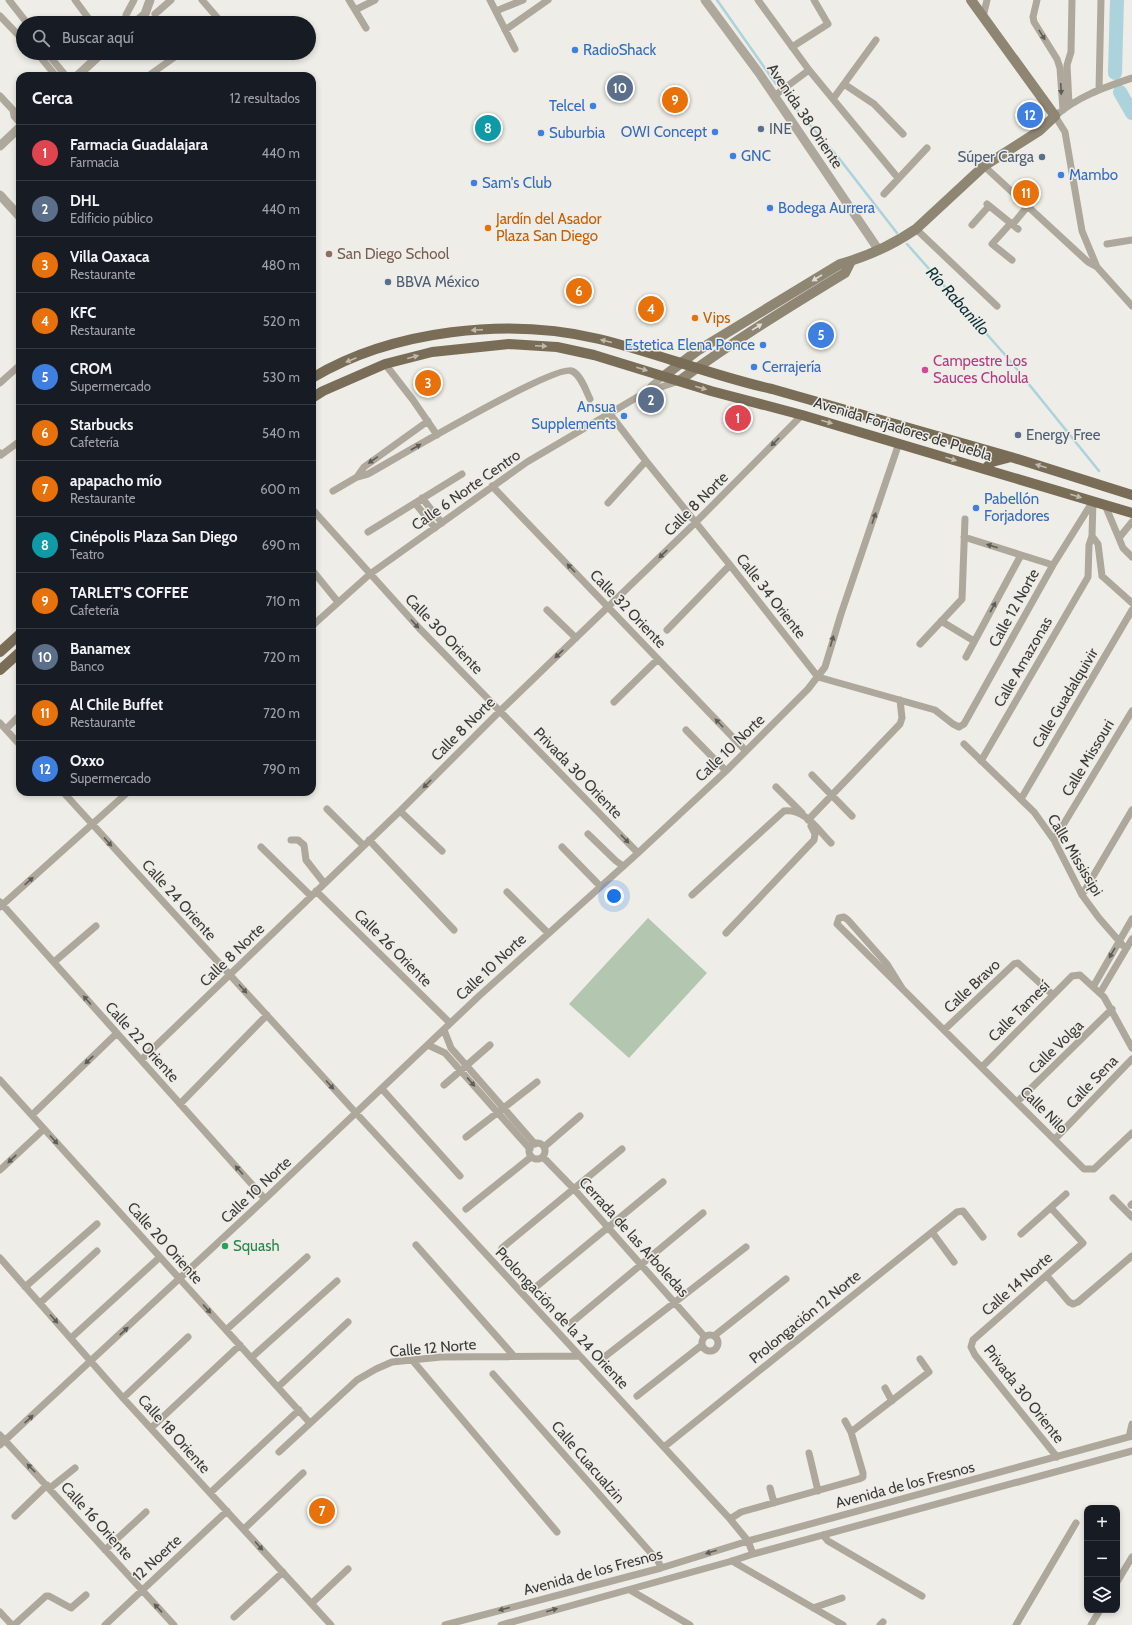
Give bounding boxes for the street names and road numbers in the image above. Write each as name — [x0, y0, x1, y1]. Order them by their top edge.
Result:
street label: Avenida 38 Oriente — [763, 60, 847, 172]
street label: Avenida Forjadores de Puebla — [812, 393, 995, 465]
street label: Calle 6 Norte Centro — [408, 446, 524, 534]
street label: Calle 8 Norte — [660, 468, 732, 540]
street label: Calle 34 Oriente — [732, 550, 810, 642]
street label: Calle 12 Norte — [985, 565, 1043, 650]
street label: Calle 32 Oriente — [586, 566, 670, 652]
street label: Calle 30 Oriente — [401, 590, 487, 678]
street label: Calle Amazonas — [990, 614, 1056, 710]
street label: Calle Guadalquivir — [1028, 645, 1102, 751]
street label: Calle 8 Norte — [427, 693, 499, 765]
street label: Calle 10 Norte — [692, 710, 769, 785]
street label: Calle Missouri — [1058, 716, 1118, 800]
street label: Privada 30 Oriente — [530, 724, 626, 823]
street label: Calle Mississipi — [1043, 811, 1107, 899]
street label: Calle 24 Oriente — [138, 856, 220, 944]
street label: Calle 26 Oriente — [350, 905, 436, 991]
street label: Calle 8 Norte — [196, 919, 268, 990]
street label: Calle 10 Norte — [452, 930, 530, 1004]
street label: Calle Bravo — [940, 955, 1004, 1017]
street label: Calle Tamesí — [985, 977, 1053, 1045]
street label: Calle 22 Oriente — [101, 998, 183, 1086]
street label: Calle Volga — [1025, 1016, 1088, 1078]
street label: Calle Sena — [1062, 1051, 1122, 1112]
street label: Calle Nilo — [1016, 1082, 1072, 1138]
street label: Calle 10 Norte — [217, 1153, 295, 1227]
street label: Cerrada de las Arboledas — [575, 1173, 693, 1301]
street label: Calle 20 Oriente — [123, 1198, 207, 1288]
street label: Prolongación de la 24 Oriente — [492, 1243, 633, 1393]
street label: Calle 14 Norte — [978, 1248, 1056, 1319]
street label: Prolongación 12 Norte — [746, 1266, 865, 1367]
street label: Calle 12 Norte — [389, 1335, 477, 1361]
street label: Privada 30 Oriente — [980, 1341, 1068, 1447]
street label: Calle 18 Oriente — [134, 1391, 214, 1477]
street label: Calle Cuacualzin — [548, 1417, 628, 1507]
street label: Avenida de los Fresnos — [833, 1458, 977, 1512]
street label: Calle 16 Oriente — [57, 1478, 137, 1564]
street label: 12 Noerte — [129, 1531, 185, 1585]
street label: Avenida de los Fresnos — [521, 1545, 665, 1599]

